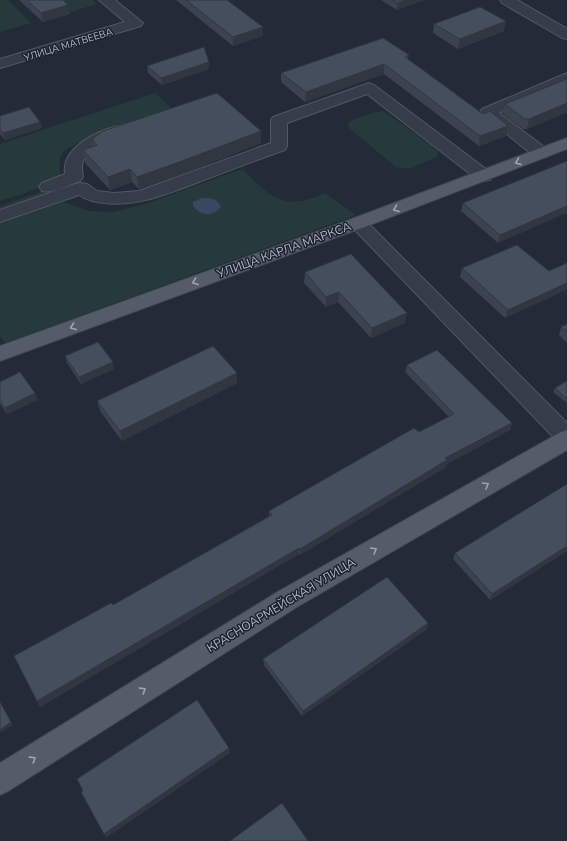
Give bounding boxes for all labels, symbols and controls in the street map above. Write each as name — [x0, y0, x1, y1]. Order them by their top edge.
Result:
street label: УЛИЦА МАТВЕЕВА — [21, 25, 115, 65]
one-way arrow — [514, 158, 521, 166]
one-way arrow — [393, 204, 400, 212]
street label: УЛИЦА КАРЛА МАРКСА — [214, 218, 354, 282]
one-way arrow — [192, 277, 199, 285]
one-way arrow — [70, 322, 77, 330]
one-way arrow — [482, 482, 490, 489]
one-way arrow — [370, 547, 377, 554]
street label: КРАСНОАРМЕЙСКАЯ УЛИЦА — [204, 554, 358, 656]
one-way arrow — [139, 687, 146, 695]
one-way arrow — [29, 756, 36, 764]

